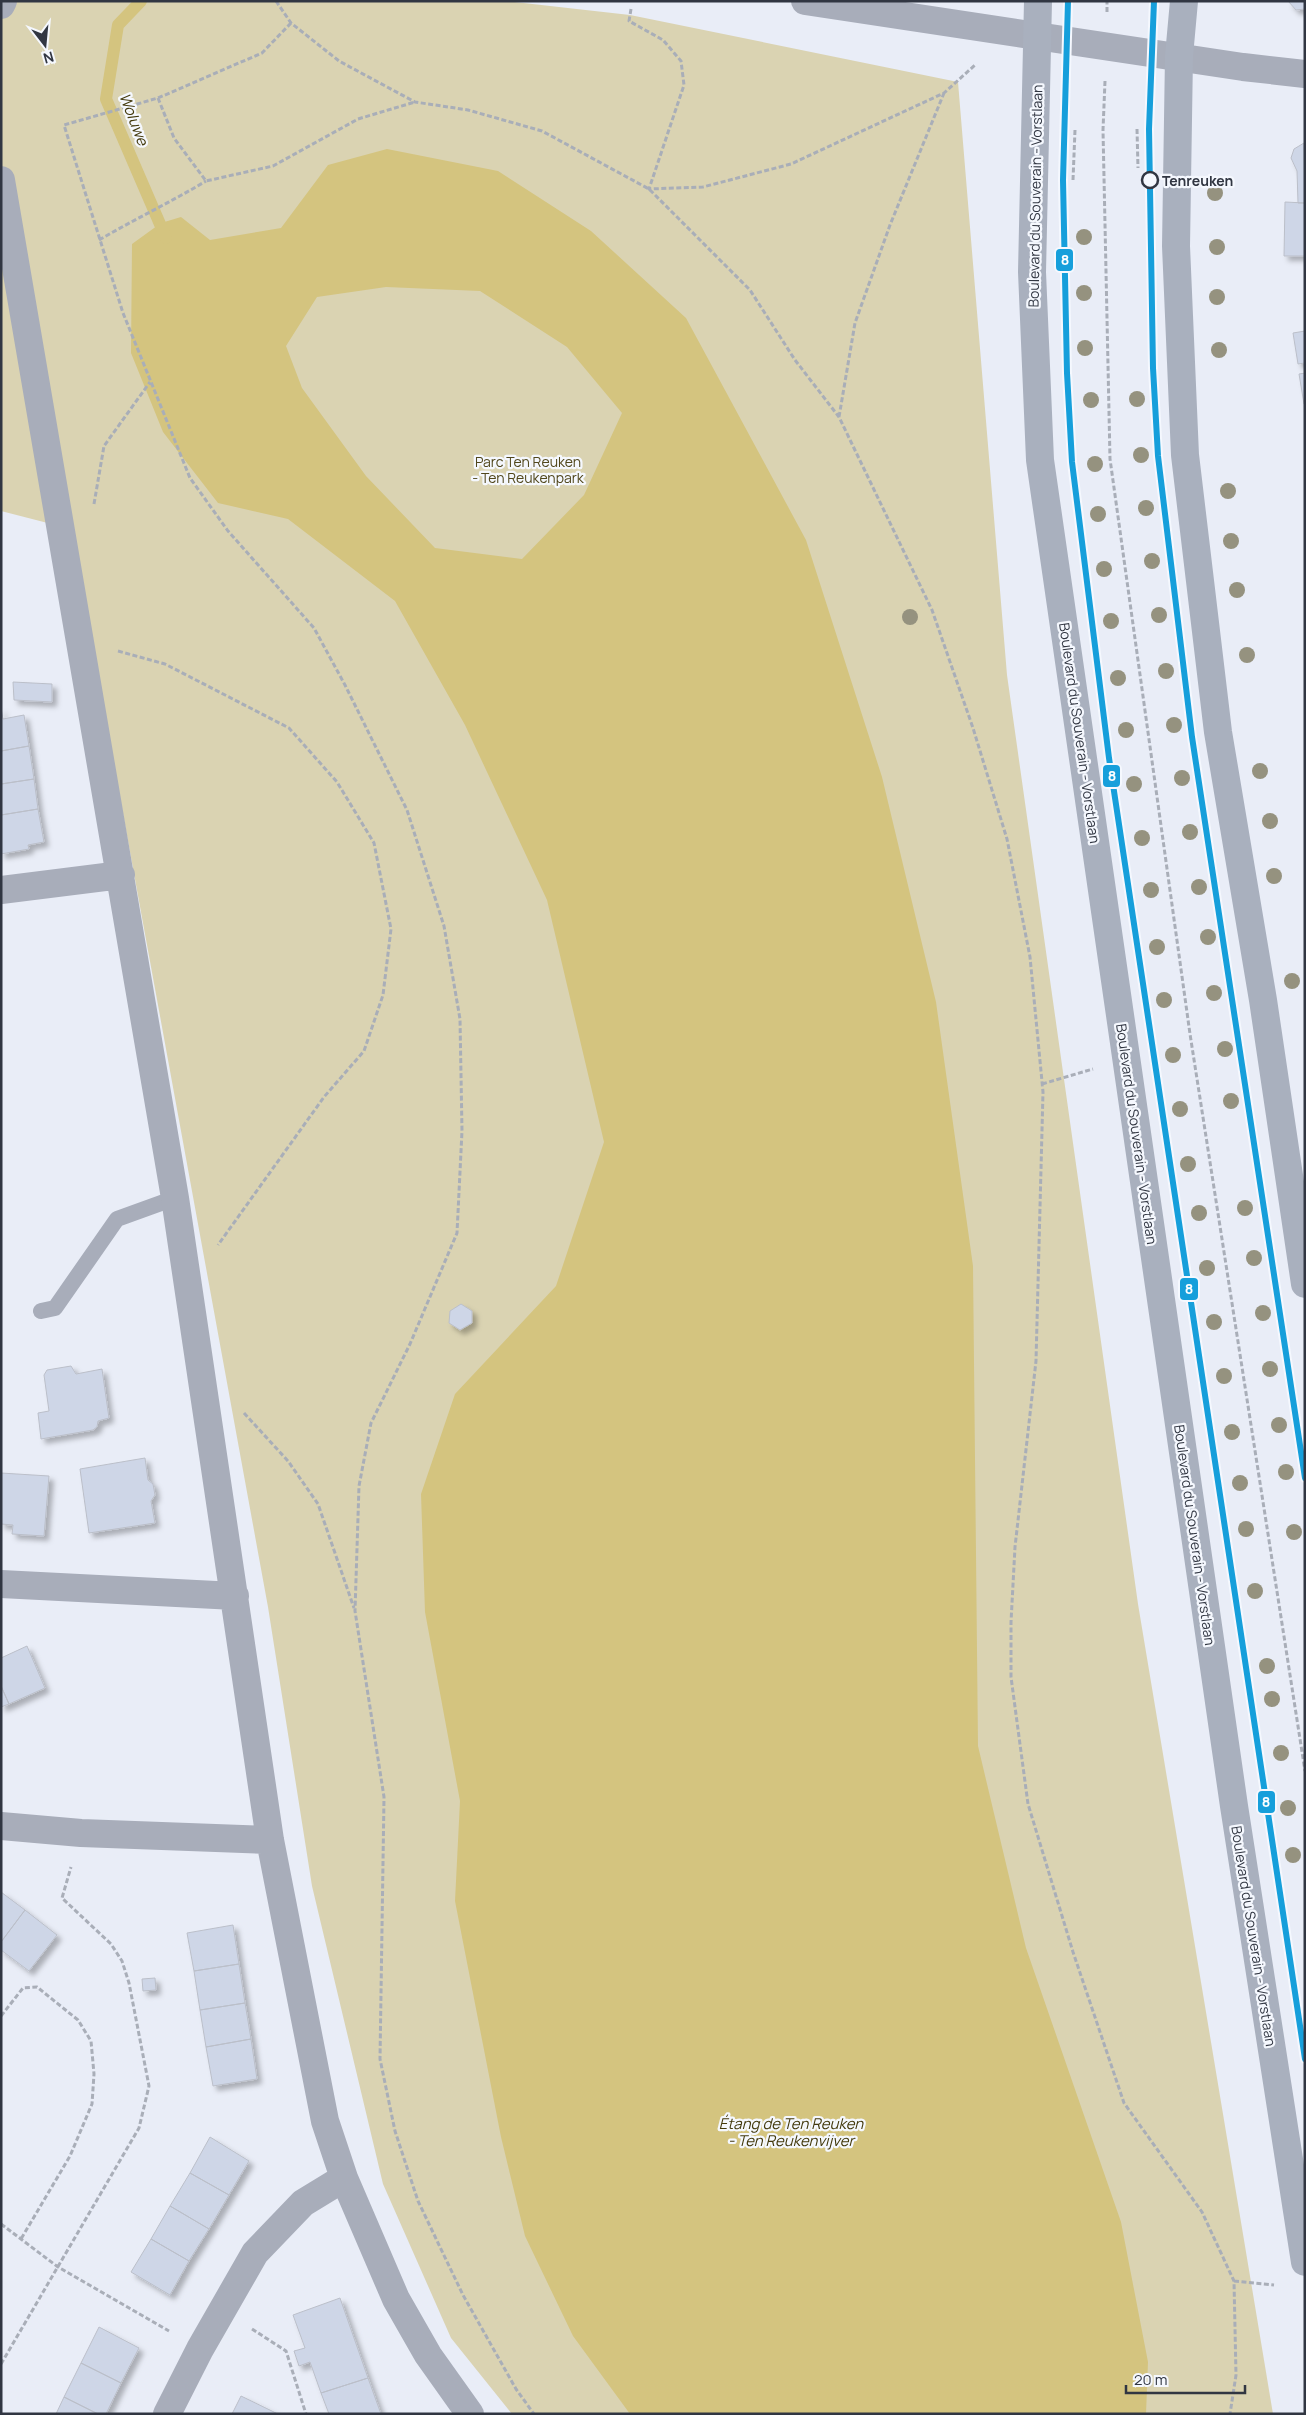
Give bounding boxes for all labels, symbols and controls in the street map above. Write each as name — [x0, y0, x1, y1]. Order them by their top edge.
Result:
north arrow — [20, 20, 70, 70]
text: N — [41, 47, 56, 68]
street label: Boulevard du Souverain - Vorstlaan — [1024, 84, 1046, 308]
water label: Woluwe — [114, 90, 154, 149]
marker: Tenreuken — [1141, 171, 1159, 189]
place label: Tenreuken — [1162, 171, 1233, 190]
line badge: 8 — [1055, 248, 1074, 272]
text: 8 — [1061, 250, 1069, 269]
park label: Parc Ten Reuken - Ten Reukenpark — [472, 452, 585, 487]
street label: Boulevard du Souverain - Vorstlaan — [1055, 621, 1105, 845]
line badge: 8 — [1102, 764, 1121, 788]
text: 8 — [1108, 766, 1116, 785]
street label: Boulevard du Souverain - Vorstlaan — [1112, 1022, 1162, 1246]
line badge: 8 — [1179, 1277, 1199, 1301]
text: 8 — [1185, 1279, 1193, 1298]
street label: Boulevard du Souverain - Vorstlaan — [1170, 1423, 1220, 1647]
line badge: 8 — [1257, 1790, 1276, 1814]
text: 8 — [1262, 1792, 1270, 1811]
street label: Boulevard du Souverain - Vorstlaan — [1227, 1824, 1281, 2048]
water label: Étang de Ten Reuken - Ten Reukenvijver — [719, 2113, 864, 2151]
scale bar — [1126, 2362, 1245, 2394]
text: 20 m — [1134, 2369, 1167, 2390]

